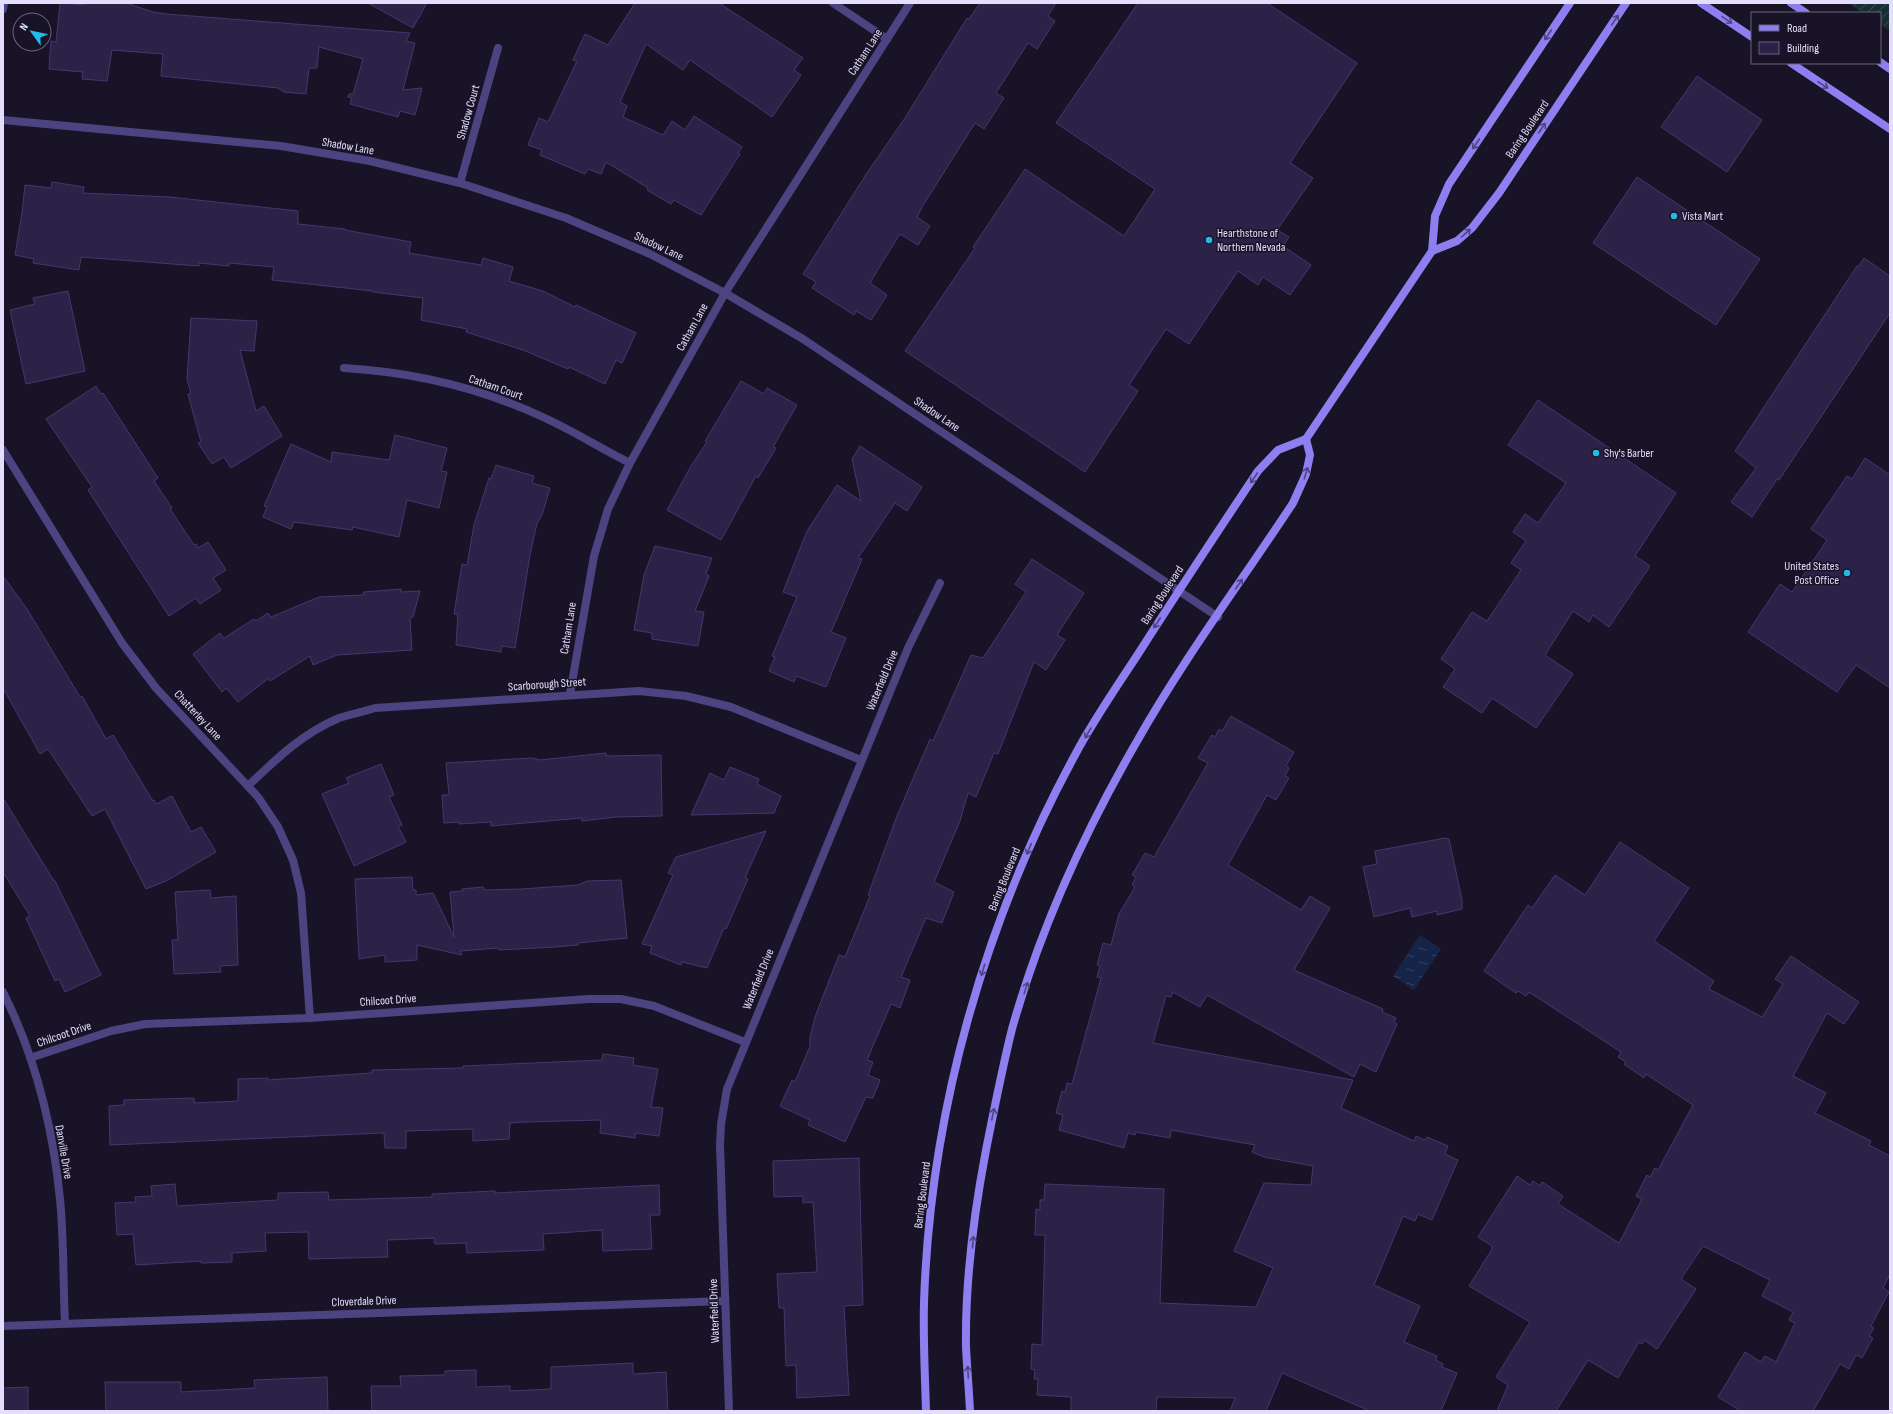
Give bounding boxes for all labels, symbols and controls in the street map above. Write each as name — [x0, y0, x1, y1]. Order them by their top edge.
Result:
north arrow — [12, 12, 52, 52]
legend — [1751, 12, 1881, 64]
one-way arrow — [1610, 14, 1619, 25]
one-way arrow — [1721, 16, 1732, 24]
text: N — [17, 21, 31, 33]
text: Road — [1787, 21, 1807, 36]
street label: Catham Lane — [845, 26, 886, 78]
one-way arrow — [1544, 30, 1552, 41]
text: Building — [1787, 41, 1819, 56]
one-way arrow — [1818, 81, 1829, 89]
street label: Shadow Court — [453, 83, 484, 141]
street label: Baring Boulevard — [1502, 97, 1552, 161]
one-way arrow — [1538, 122, 1546, 133]
street label: Shadow Lane — [321, 135, 375, 158]
one-way arrow — [1472, 138, 1480, 149]
place label: Vista Mart — [1682, 209, 1723, 224]
marker: Vista Mart — [1669, 211, 1679, 221]
place label: Hearthstone of Northern Nevada — [1217, 226, 1286, 255]
street label: Shadow Lane — [632, 229, 686, 264]
one-way arrow — [1461, 229, 1471, 238]
marker: Hearthstone of Northern Nevada — [1204, 235, 1214, 245]
street label: Catham Lane — [673, 301, 712, 354]
street label: Catham Court — [467, 371, 525, 404]
street label: Shadow Lane — [911, 394, 963, 435]
place label: Shy's Barber — [1604, 446, 1654, 461]
marker: Shy's Barber — [1591, 448, 1601, 458]
one-way arrow — [1303, 467, 1310, 480]
one-way arrow — [1250, 472, 1258, 483]
place label: United States Post Office — [1784, 559, 1839, 588]
street label: Baring Boulevard — [1138, 563, 1187, 628]
marker: United States Post Office — [1842, 568, 1852, 578]
one-way arrow — [1235, 579, 1243, 590]
street label: Catham Lane — [557, 601, 580, 655]
one-way arrow — [1153, 617, 1161, 629]
street label: Waterfield Drive — [863, 648, 902, 713]
street label: Scarborough Street — [507, 674, 587, 695]
street label: Chatterley Lane — [170, 687, 225, 744]
one-way arrow — [1083, 727, 1091, 739]
one-way arrow — [1024, 842, 1032, 854]
street label: Baring Boulevard — [985, 845, 1024, 913]
street label: Waterfield Drive — [739, 946, 778, 1012]
one-way arrow — [979, 964, 986, 977]
one-way arrow — [1022, 983, 1030, 995]
street label: Chilcoot Drive — [359, 991, 417, 1010]
street label: Chilcoot Drive — [35, 1018, 94, 1051]
one-way arrow — [989, 1108, 997, 1121]
street label: Danville Drive — [51, 1124, 76, 1180]
street label: Baring Boulevard — [911, 1161, 934, 1229]
one-way arrow — [969, 1236, 976, 1249]
street label: Waterfield Drive — [706, 1278, 723, 1343]
street label: Cloverdale Drive — [331, 1293, 397, 1310]
one-way arrow — [964, 1366, 971, 1379]

